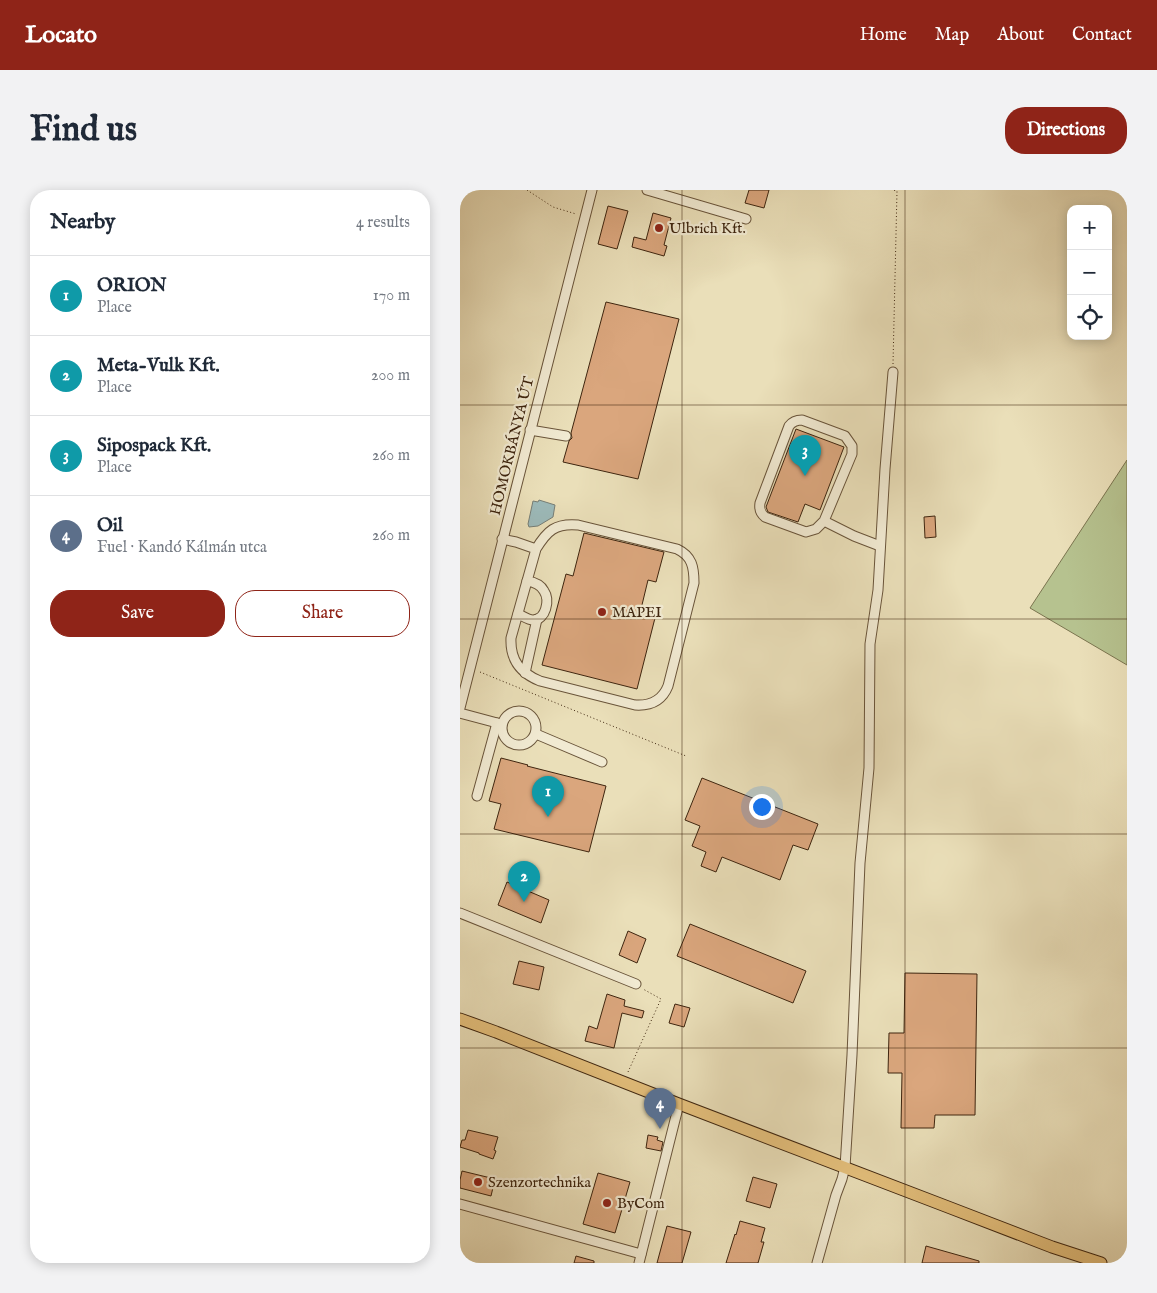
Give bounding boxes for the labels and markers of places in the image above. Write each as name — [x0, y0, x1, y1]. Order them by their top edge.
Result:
place label: Ulbrich Kft. — [669, 219, 746, 238]
marker: Ulbrich Kft. — [653, 222, 665, 234]
pin: 3 — [789, 435, 821, 476]
place label: MAPEI — [612, 603, 662, 622]
marker: MAPEI — [596, 606, 608, 618]
pin: 1 — [532, 776, 564, 817]
pin: 2 — [508, 861, 540, 902]
pin: 4 — [644, 1088, 676, 1129]
place label: Szenzortechnika — [488, 1173, 591, 1192]
marker: Szenzortechnika — [472, 1176, 484, 1188]
place label: ByCom — [617, 1194, 665, 1213]
marker: ByCom — [601, 1197, 613, 1209]

